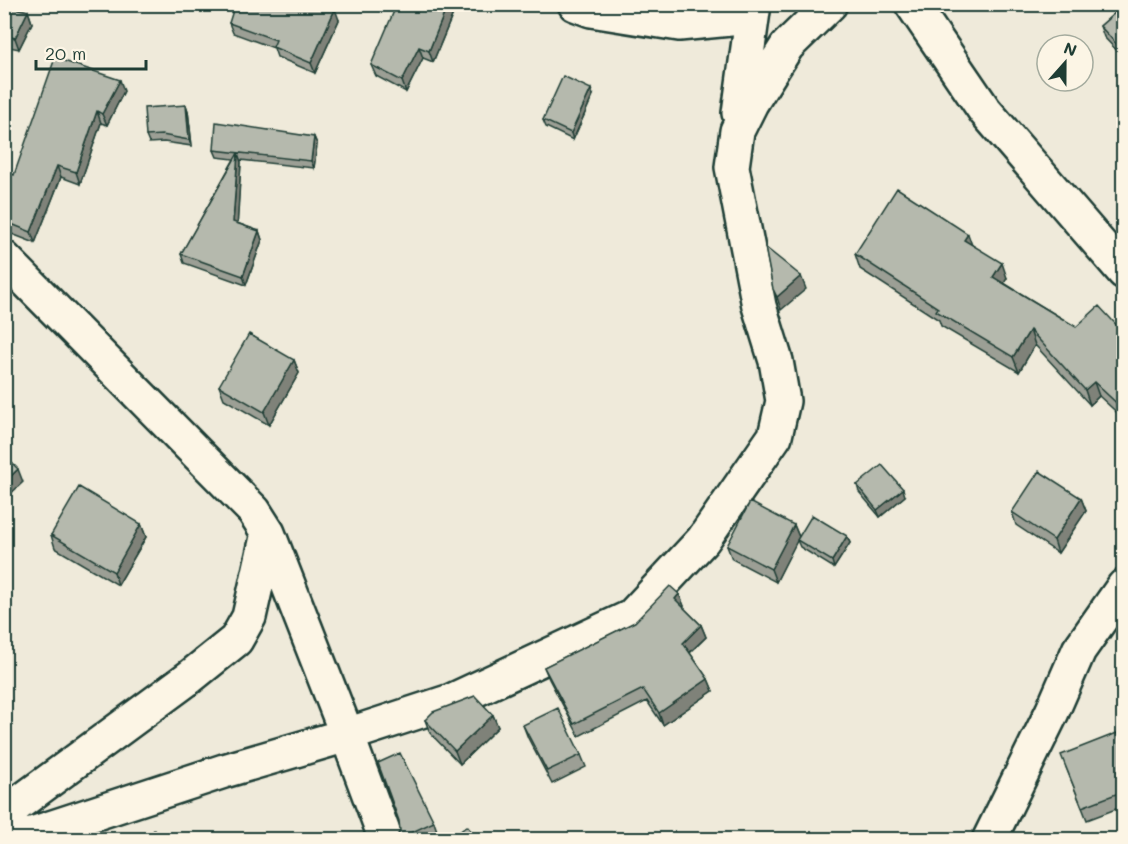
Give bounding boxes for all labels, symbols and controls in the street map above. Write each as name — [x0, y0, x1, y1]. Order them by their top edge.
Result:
scale bar — [36, 33, 146, 71]
north arrow — [1035, 33, 1095, 93]
text: N — [1061, 37, 1080, 61]
text: 20 m — [45, 41, 86, 65]

